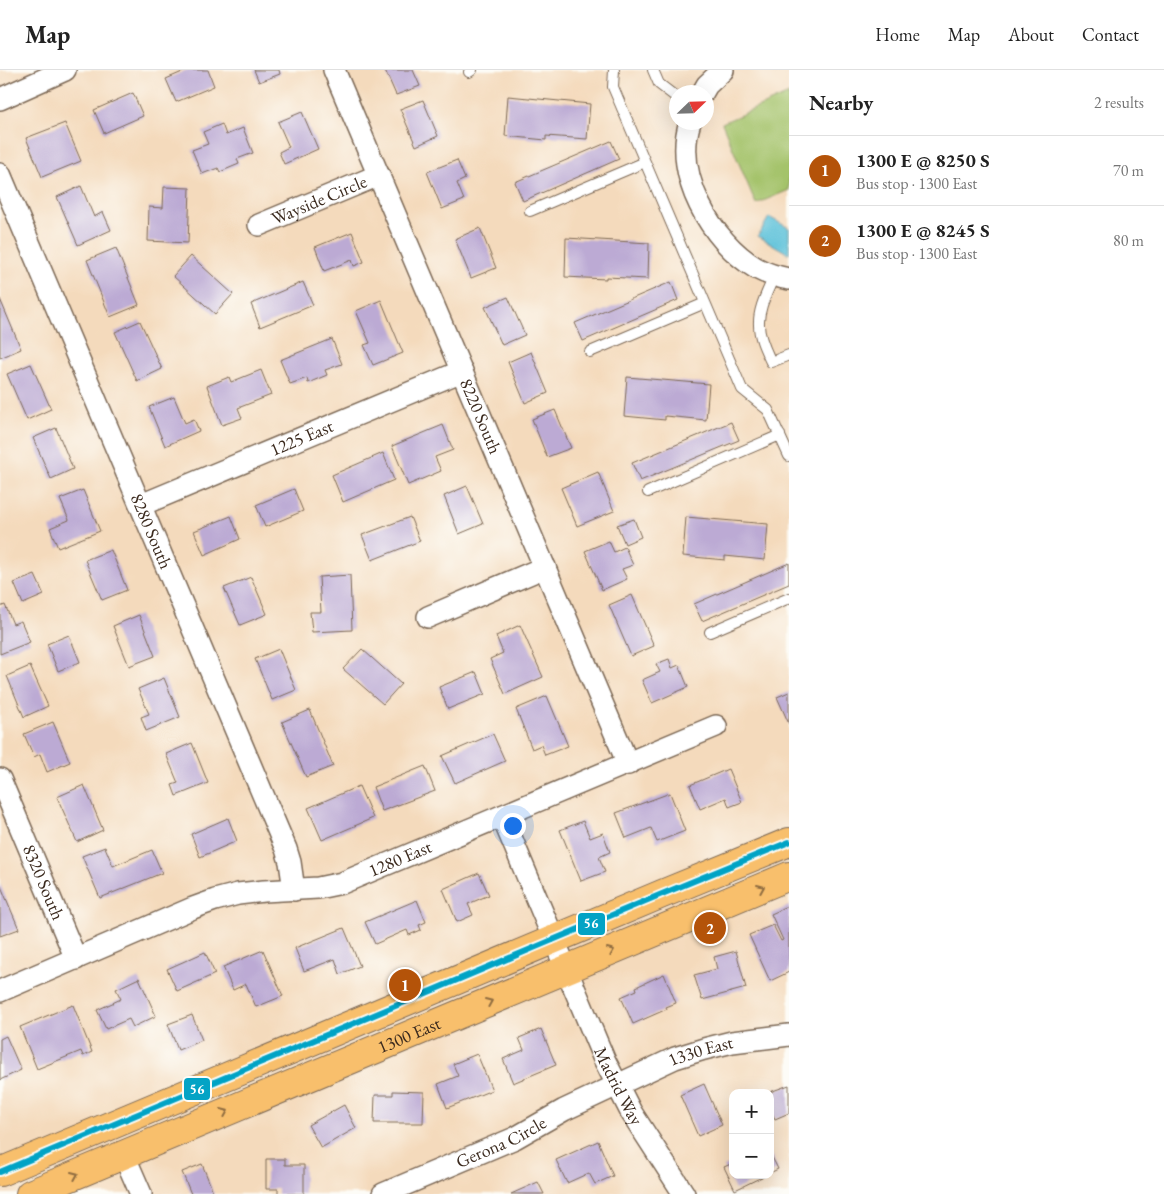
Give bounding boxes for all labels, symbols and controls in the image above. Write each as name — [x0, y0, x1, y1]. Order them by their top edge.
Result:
text: Map — [25, 19, 70, 50]
text: Home — [875, 23, 920, 46]
text: Map — [948, 23, 980, 46]
text: About — [1008, 23, 1054, 46]
text: Contact — [1082, 23, 1139, 46]
north arrow — [669, 85, 714, 130]
text: Nearby — [809, 89, 873, 116]
text: 2 results — [1094, 92, 1144, 113]
text: 1300 E @ 8250 S — [856, 148, 990, 173]
text: 1 — [821, 160, 829, 181]
text: 70 m — [1113, 160, 1144, 181]
street label: Wayside Circle — [268, 169, 370, 230]
text: Bus stop · 1300 East — [856, 173, 977, 194]
text: 1300 E @ 8245 S — [856, 218, 990, 243]
text: 2 — [821, 230, 829, 251]
text: 80 m — [1113, 230, 1144, 251]
text: Bus stop · 1300 East — [856, 243, 977, 264]
street label: 8220 South — [455, 375, 507, 457]
street label: 1225 East — [266, 414, 337, 461]
street label: 8280 South — [126, 490, 178, 572]
your location — [500, 813, 526, 839]
street label: 1280 East — [365, 835, 435, 882]
street label: 8320 South — [18, 841, 70, 923]
one-way arrow — [756, 884, 765, 895]
pin: 2 — [694, 909, 726, 947]
line badge: 56 — [577, 912, 606, 936]
text: 56 — [584, 914, 599, 932]
one-way arrow — [606, 947, 615, 957]
pin: 1 — [389, 966, 421, 1004]
one-way arrow — [484, 997, 493, 1008]
street label: 1300 East — [374, 1011, 444, 1058]
street label: 1330 East — [664, 1030, 736, 1071]
street label: Madrid Way — [589, 1043, 648, 1129]
line badge: 56 — [183, 1077, 211, 1101]
text: 56 — [190, 1080, 205, 1098]
map controls — [729, 1089, 774, 1179]
button: + — [729, 1089, 774, 1134]
one-way arrow — [220, 1108, 229, 1119]
street label: Gerona Circle — [452, 1111, 550, 1173]
button: − — [729, 1134, 774, 1179]
one-way arrow — [70, 1171, 79, 1182]

